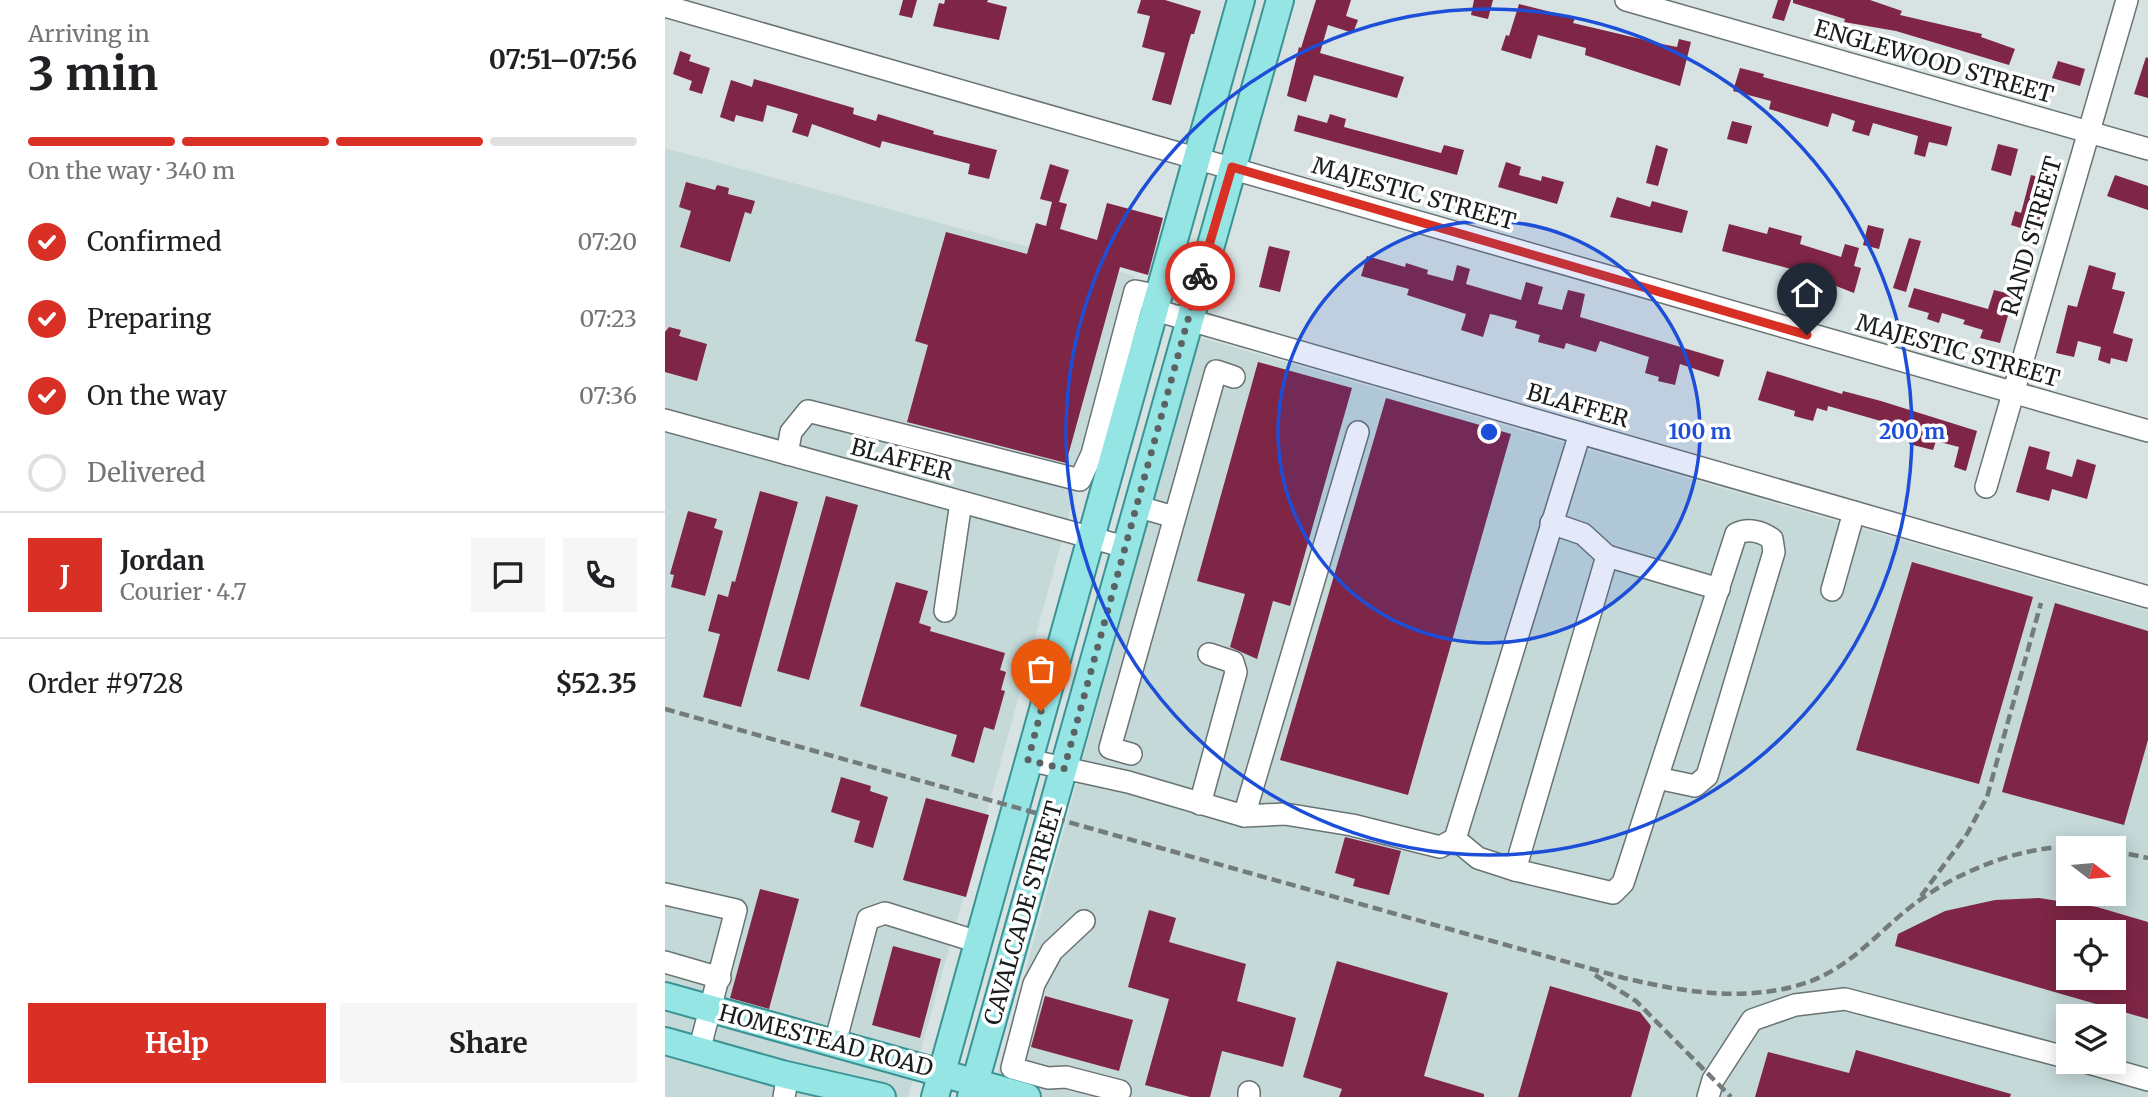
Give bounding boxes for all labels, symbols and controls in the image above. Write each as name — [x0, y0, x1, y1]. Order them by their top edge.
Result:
street label: ENGLEWOOD STREET — [1811, 13, 2057, 109]
text: Arriving in — [28, 19, 150, 48]
text: 07:51–07:56 — [489, 43, 637, 76]
text: 3 min — [28, 45, 158, 103]
street label: MAJESTIC STREET — [1309, 150, 1519, 236]
street label: RAND STREET — [1994, 153, 2068, 319]
text: On the way · 340 m — [28, 156, 235, 185]
icon: check — [28, 223, 66, 261]
text: Confirmed — [87, 225, 222, 258]
text: 07:20 — [577, 227, 637, 256]
courier — [1165, 241, 1235, 311]
icon: bike — [1181, 257, 1219, 295]
pin — [1777, 263, 1837, 335]
icon: home — [1788, 274, 1826, 312]
icon: check — [28, 300, 66, 338]
text: Preparing — [87, 302, 211, 335]
text: 07:23 — [579, 304, 637, 333]
street label: MAJESTIC STREET — [1853, 307, 2063, 393]
icon: check — [28, 377, 66, 415]
street label: BLAFFER — [1524, 377, 1632, 433]
text: On the way — [87, 379, 227, 412]
text: 07:36 — [579, 381, 637, 410]
text: 100 m — [1669, 418, 1731, 445]
text: 200 m — [1879, 418, 1945, 445]
centre of rings — [1477, 420, 1501, 444]
street label: BLAFFER — [848, 431, 956, 487]
text: Delivered — [87, 456, 206, 489]
button: chat — [471, 538, 545, 612]
button: phone — [563, 538, 637, 612]
text: Jordan — [120, 544, 205, 577]
text: J — [60, 559, 70, 592]
text: Courier · 4.7 — [120, 577, 247, 606]
pin — [1011, 639, 1071, 711]
icon: bag — [1022, 650, 1060, 688]
text: Order #9728 — [28, 667, 183, 700]
text: $52.35 — [555, 667, 637, 700]
street label: CAVALCADE STREET — [977, 798, 1069, 1028]
north arrow — [2056, 836, 2126, 906]
map controls — [2056, 836, 2126, 1074]
button: locate — [2056, 920, 2126, 990]
street label: HOMESTEAD ROAD — [716, 997, 936, 1083]
button: Help — [28, 1003, 326, 1083]
button: Share — [340, 1003, 637, 1083]
button: layers — [2056, 1004, 2126, 1074]

